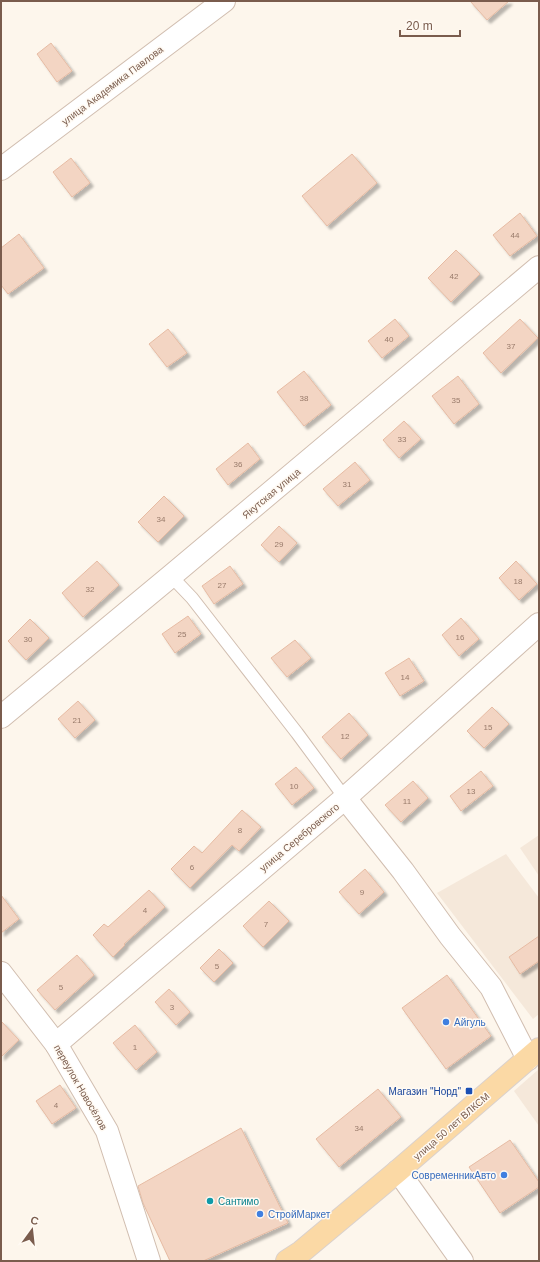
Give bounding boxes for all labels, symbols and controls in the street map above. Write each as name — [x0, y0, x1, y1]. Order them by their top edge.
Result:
scale bar — [400, 12, 460, 38]
text: 20 m — [406, 19, 433, 33]
street label: улица Академика Павлова — [59, 43, 165, 127]
house number: 44 — [511, 231, 520, 240]
house number: 42 — [450, 272, 459, 281]
house number: 40 — [385, 335, 394, 344]
house number: 37 — [507, 342, 516, 351]
house number: 38 — [300, 394, 309, 403]
house number: 35 — [452, 396, 461, 405]
house number: 33 — [398, 435, 407, 444]
house number: 36 — [234, 460, 243, 469]
street label: Якутская улица — [240, 466, 303, 521]
house number: 31 — [343, 480, 352, 489]
house number: 34 — [157, 515, 166, 524]
house number: 29 — [275, 540, 284, 549]
house number: 18 — [514, 577, 523, 586]
house number: 27 — [218, 581, 227, 590]
house number: 32 — [86, 585, 95, 594]
house number: 25 — [178, 630, 187, 639]
house number: 16 — [456, 633, 465, 642]
house number: 30 — [24, 635, 33, 644]
house number: 14 — [401, 673, 410, 682]
house number: 21 — [73, 716, 82, 725]
house number: 15 — [484, 723, 493, 732]
house number: 12 — [341, 732, 350, 741]
house number: 10 — [290, 782, 299, 791]
house number: 13 — [467, 787, 476, 796]
house number: 11 — [403, 797, 412, 806]
street label: улица Серебровского — [257, 801, 342, 874]
house number: 8 — [238, 826, 243, 835]
house number: 6 — [190, 863, 195, 872]
house number: 9 — [360, 888, 365, 897]
house number: 4 — [143, 906, 148, 915]
house number: 7 — [264, 920, 269, 929]
house number: 5 — [215, 962, 220, 971]
house number: 5 — [59, 983, 64, 992]
house number: 3 — [170, 1003, 175, 1012]
marker: Айгуль — [441, 1017, 451, 1027]
place label: Айгуль — [454, 1017, 486, 1028]
street label: переулок Новосёлов — [52, 1043, 109, 1132]
house number: 1 — [133, 1043, 138, 1052]
place label: Магазин "Норд" — [389, 1086, 461, 1097]
marker: Магазин "Норд" — [464, 1086, 474, 1096]
street label: улица 50 лет ВЛКСМ — [411, 1090, 491, 1162]
house number: 4 — [54, 1101, 59, 1110]
house number: 34 — [355, 1124, 364, 1133]
place label: СовременникАвто — [412, 1170, 496, 1181]
marker: СовременникАвто — [499, 1170, 509, 1180]
marker: Сантимо — [205, 1196, 215, 1206]
place label: Сантимо — [218, 1196, 259, 1207]
marker: СтройМаркет — [255, 1209, 265, 1219]
place label: СтройМаркет — [268, 1209, 331, 1220]
north arrow — [12, 1210, 52, 1250]
text: С — [29, 1214, 40, 1227]

